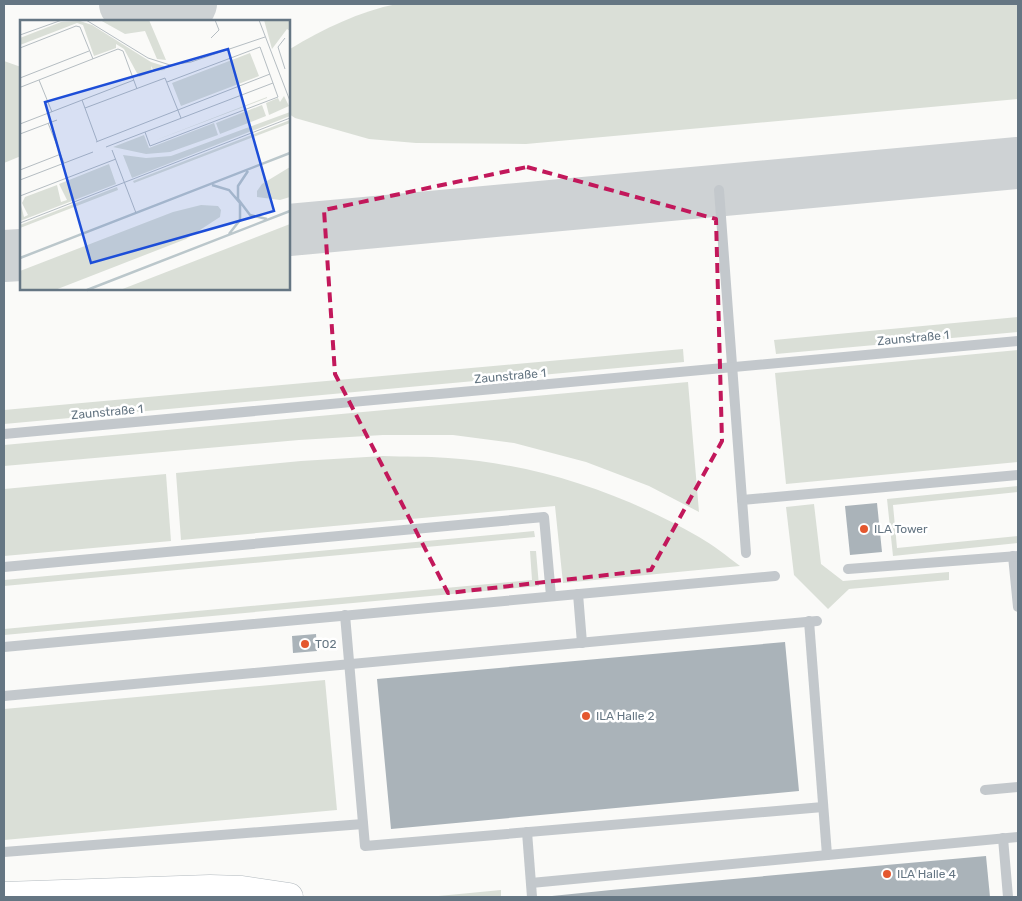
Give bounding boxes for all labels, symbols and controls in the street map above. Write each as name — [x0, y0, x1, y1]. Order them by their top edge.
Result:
inset map — [20, 20, 290, 290]
street label: Zaunstraße 1 — [876, 328, 950, 348]
street label: Zaunstraße 1 — [473, 366, 547, 386]
street label: Zaunstraße 1 — [70, 402, 144, 422]
place label: ILA Tower — [874, 522, 928, 536]
marker: ILA Tower — [858, 523, 870, 535]
place label: T02 — [315, 637, 337, 651]
marker: T02 — [299, 638, 311, 650]
place label: ILA Halle 2 — [596, 709, 654, 723]
marker: ILA Halle 2 — [580, 710, 592, 722]
place label: ILA Halle 4 — [897, 867, 956, 881]
marker: ILA Halle 4 — [881, 868, 893, 880]

